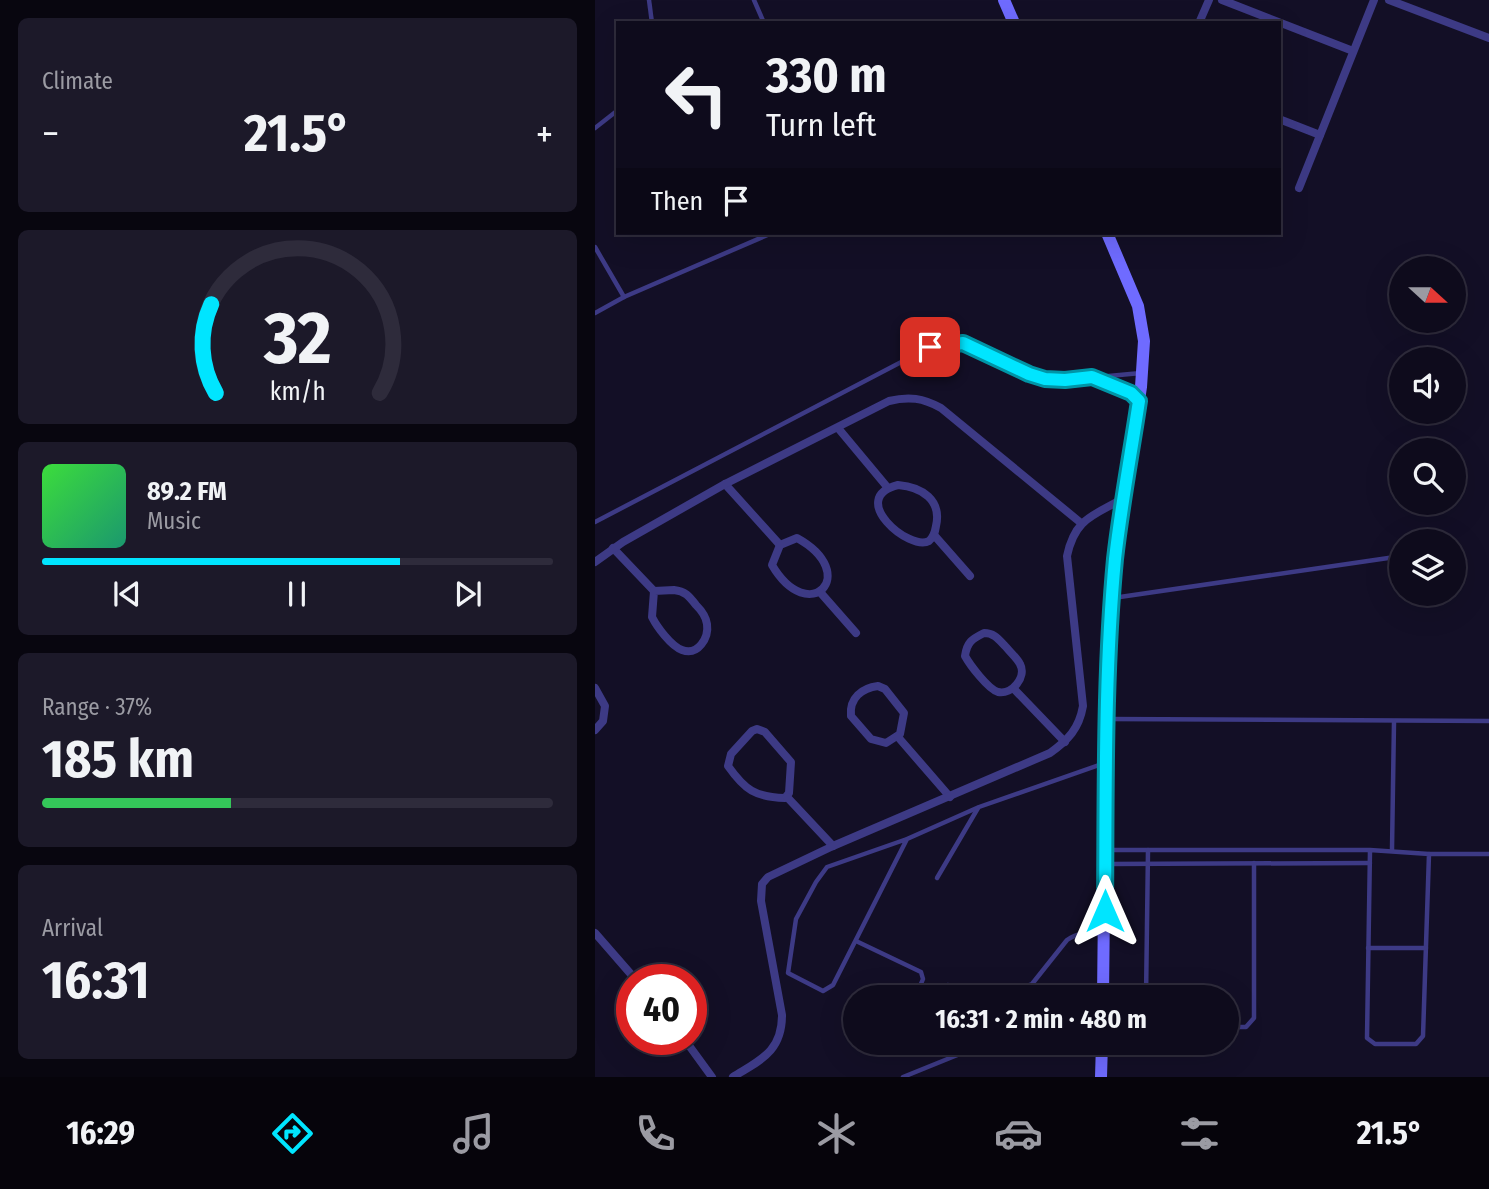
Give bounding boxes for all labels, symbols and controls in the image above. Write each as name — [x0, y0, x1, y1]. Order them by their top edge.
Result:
text: 330 m — [766, 46, 887, 105]
icon: left — [651, 49, 742, 140]
text: Climate — [42, 67, 113, 95]
text: 21.5° — [244, 102, 351, 165]
text: Turn left — [766, 106, 876, 144]
text: − — [42, 111, 59, 157]
text: + — [536, 111, 553, 157]
icon: arrive — [717, 182, 755, 220]
text: Then — [651, 186, 703, 217]
north arrow — [1389, 256, 1467, 332]
map controls — [1389, 256, 1466, 606]
text: 32 — [263, 295, 331, 382]
pin — [900, 317, 960, 377]
icon: arrive — [911, 328, 949, 366]
button: sound — [1389, 347, 1466, 424]
text: km/h — [270, 376, 325, 406]
button: search — [1389, 438, 1466, 515]
text: 89.2 FM — [147, 476, 227, 507]
text: Music — [147, 507, 201, 535]
button: layers — [1389, 529, 1466, 606]
icon: previous — [108, 575, 146, 613]
icon: pause — [278, 575, 316, 613]
icon: next — [449, 575, 487, 613]
text: Range · 37% — [42, 693, 152, 721]
text: 185 km — [42, 728, 194, 791]
position arrow — [1068, 874, 1142, 948]
text: Arrival — [42, 914, 103, 942]
text: 16:31 — [42, 949, 149, 1012]
speed limit sign: 40 — [616, 964, 707, 1055]
text: 16:31 · 2 min · 480 m — [935, 1004, 1147, 1035]
icon: directions — [268, 1109, 317, 1158]
icon: music — [449, 1109, 498, 1158]
icon: phone — [631, 1109, 680, 1158]
icon: climate — [812, 1109, 861, 1158]
icon: car — [994, 1109, 1043, 1158]
icon: filters — [1175, 1109, 1224, 1158]
text: 16:29 — [66, 1114, 135, 1152]
text: 21.5° — [1357, 1114, 1423, 1152]

